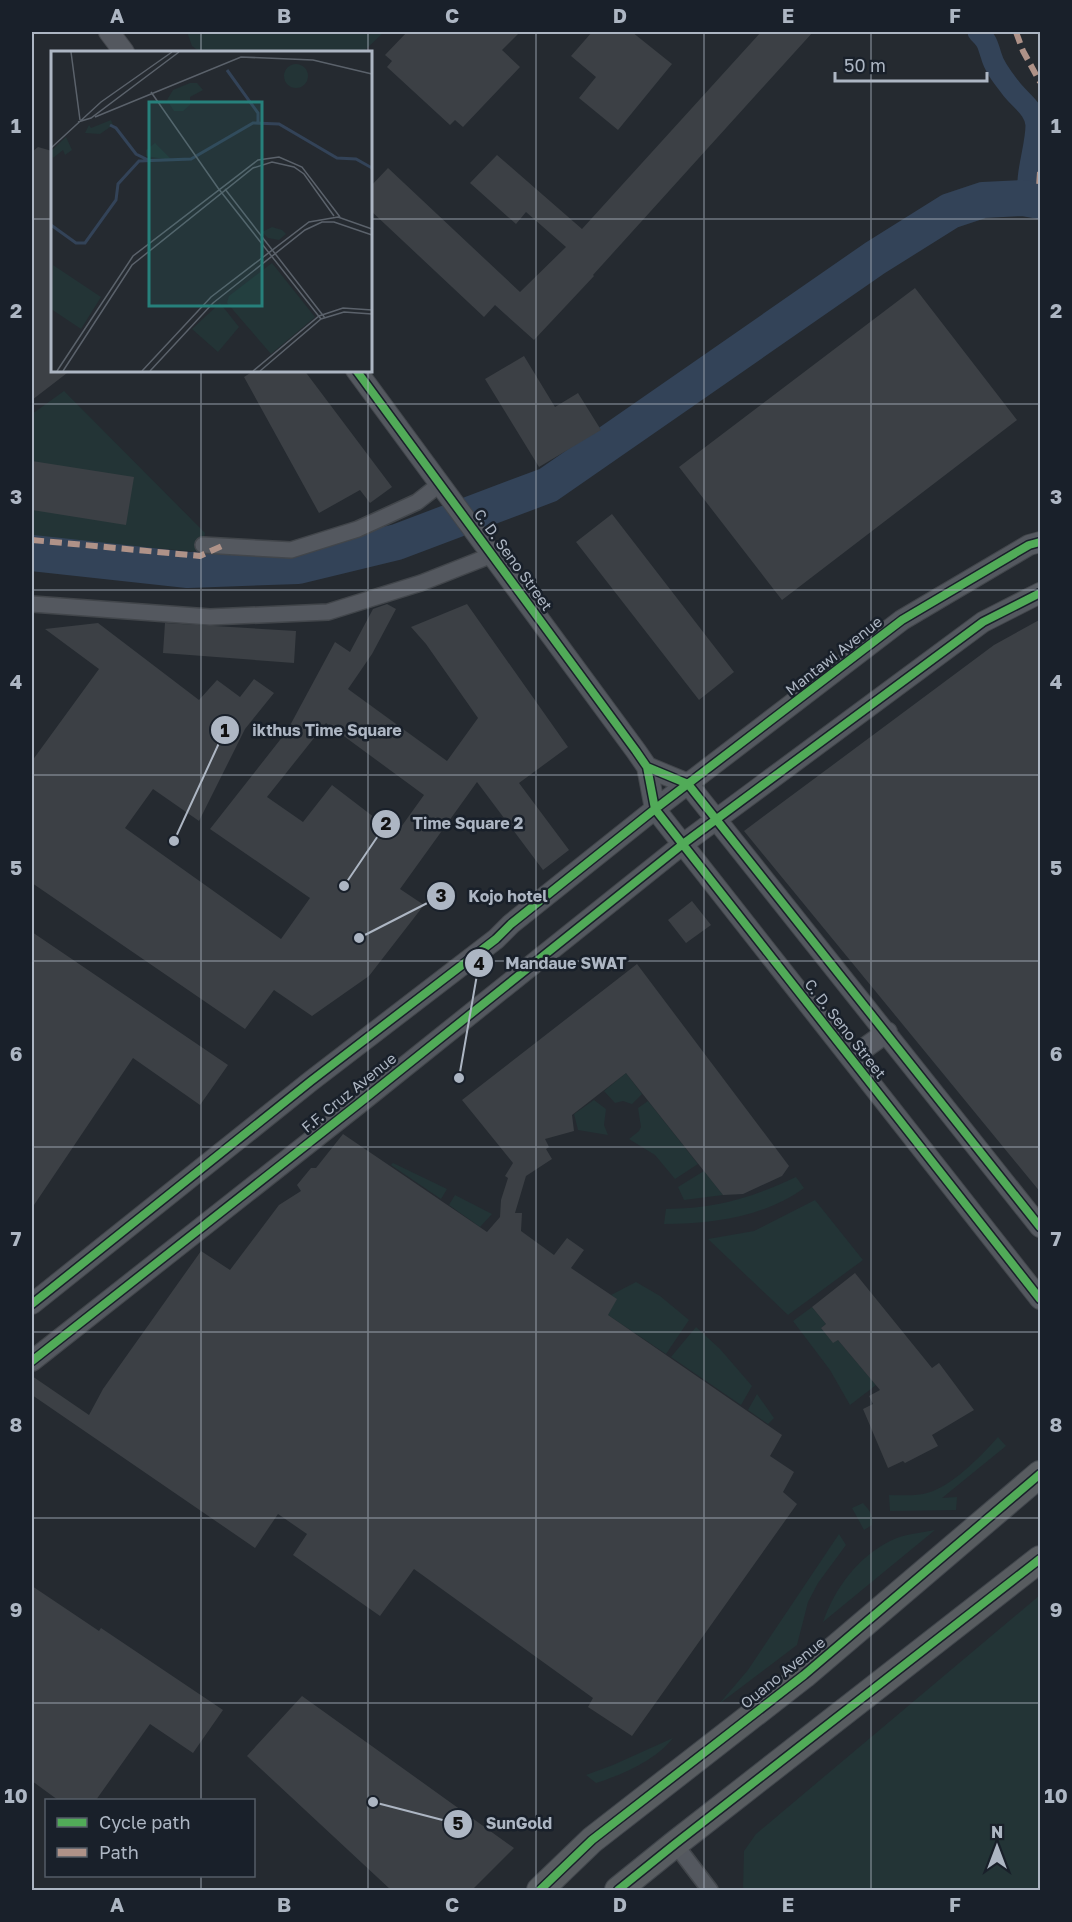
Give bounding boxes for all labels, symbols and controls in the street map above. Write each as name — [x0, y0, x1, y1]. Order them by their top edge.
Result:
text: A — [110, 3, 124, 27]
text: B — [277, 3, 291, 27]
text: C — [445, 3, 459, 27]
text: D — [613, 3, 627, 27]
text: E — [782, 3, 794, 27]
text: F — [949, 3, 961, 27]
scale bar — [835, 45, 986, 83]
inset map — [51, 51, 372, 372]
text: 50 m — [844, 54, 886, 76]
text: 1 — [11, 113, 21, 137]
text: 1 — [1051, 113, 1061, 137]
text: 2 — [10, 298, 22, 322]
text: 2 — [1050, 298, 1062, 322]
text: 3 — [10, 484, 22, 508]
text: 3 — [1050, 484, 1062, 508]
street label: C. D. Seno Street — [471, 505, 557, 614]
street label: Mantawi Avenue — [781, 612, 886, 699]
text: 4 — [10, 669, 22, 693]
text: 4 — [1050, 669, 1062, 693]
callout: ikthus Time Square — [210, 713, 413, 747]
text: 1 — [220, 719, 230, 741]
text: ikthus Time Square — [252, 720, 402, 740]
callout: Time Square 2 — [371, 807, 535, 841]
text: 2 — [381, 812, 392, 834]
text: Time Square 2 — [413, 813, 524, 833]
text: 5 — [10, 855, 22, 879]
text: 5 — [1050, 855, 1062, 879]
callout: Kojo hotel — [426, 879, 560, 913]
text: 3 — [436, 884, 447, 906]
text: Kojo hotel — [468, 886, 548, 906]
callout: Mandaue SWAT — [464, 946, 639, 980]
text: 4 — [473, 952, 485, 974]
text: Mandaue SWAT — [505, 953, 627, 973]
street label: C. D. Seno Street — [801, 975, 890, 1082]
text: 6 — [10, 1041, 22, 1065]
text: 6 — [1050, 1041, 1062, 1065]
street label: F.F. Cruz Avenue — [297, 1048, 400, 1136]
text: 7 — [11, 1226, 22, 1250]
text: 7 — [1051, 1226, 1062, 1250]
text: 8 — [10, 1412, 22, 1436]
text: 8 — [1050, 1412, 1062, 1436]
text: 9 — [10, 1597, 22, 1621]
text: 9 — [1050, 1597, 1062, 1621]
street label: Ouano Avenue — [736, 1632, 829, 1712]
text: 10 — [4, 1783, 28, 1807]
text: 10 — [1044, 1783, 1068, 1807]
legend — [45, 1799, 255, 1877]
callout: SunGold — [443, 1807, 564, 1841]
text: Cycle path — [99, 1811, 191, 1833]
text: 5 — [453, 1812, 464, 1834]
text: SunGold — [486, 1813, 552, 1833]
north arrow — [967, 1817, 1027, 1877]
text: N — [991, 1822, 1003, 1842]
text: Path — [99, 1841, 139, 1863]
text: A — [110, 1892, 124, 1916]
text: B — [277, 1892, 291, 1916]
text: C — [445, 1892, 459, 1916]
text: D — [613, 1892, 627, 1916]
text: E — [782, 1892, 794, 1916]
text: F — [949, 1892, 961, 1916]

